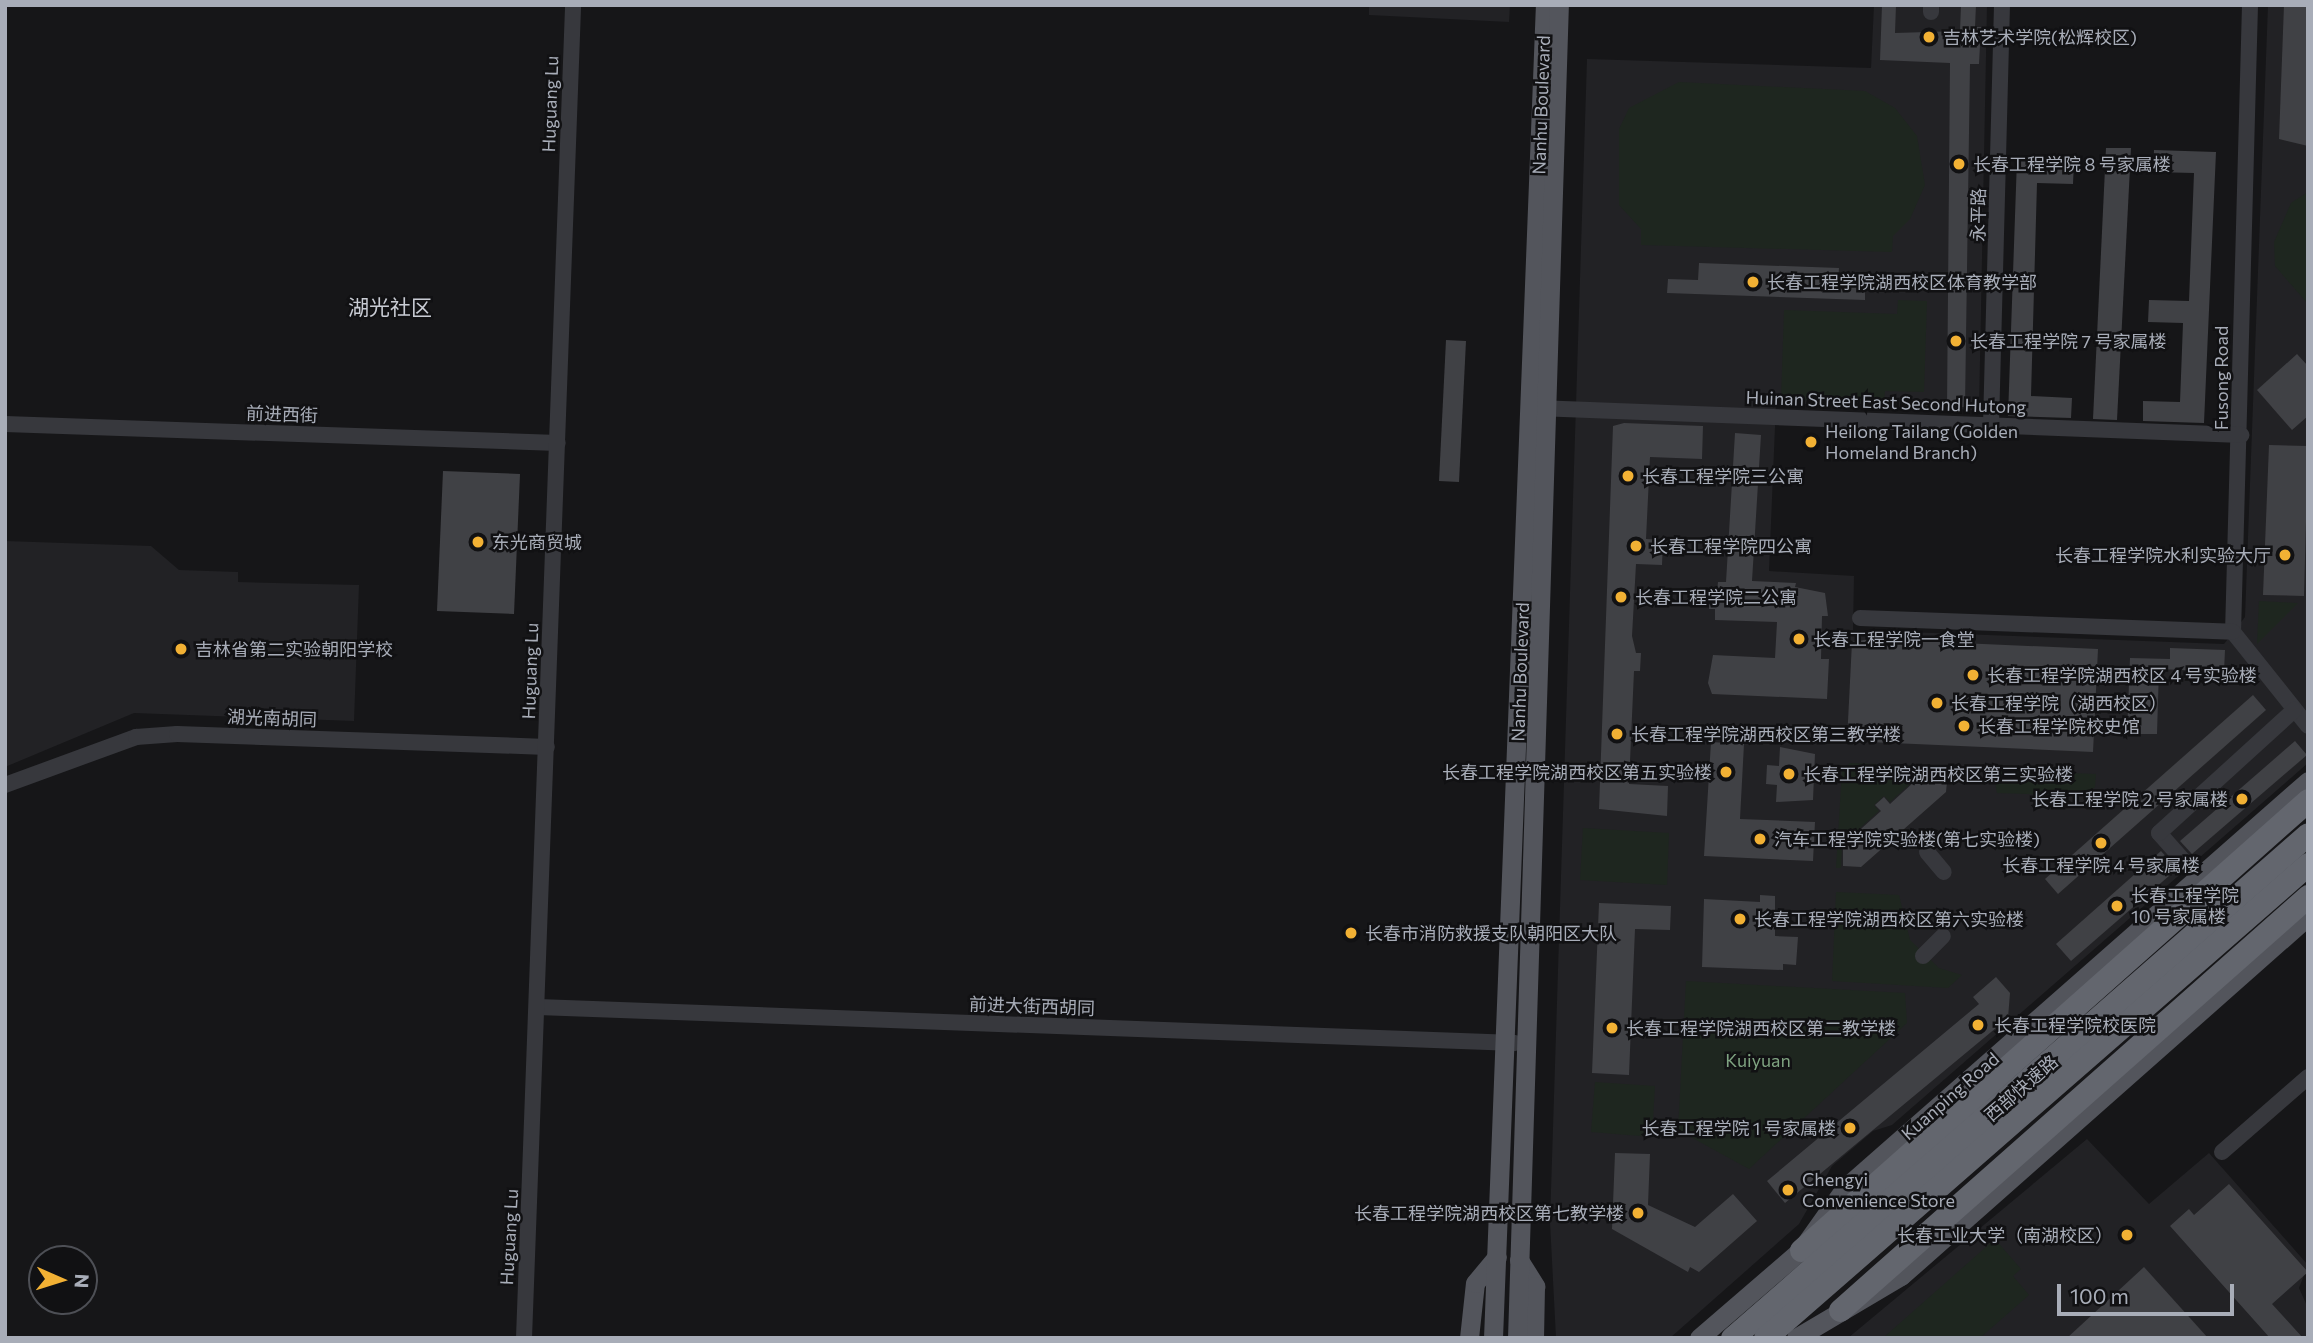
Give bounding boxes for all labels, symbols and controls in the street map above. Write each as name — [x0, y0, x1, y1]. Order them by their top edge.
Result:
place label: 吉林艺术学院(松辉校区) — [1943, 26, 2137, 48]
marker: 吉林艺术学院(松辉校区) — [1921, 29, 1937, 45]
street label: Nanhu Boulevard — [1528, 35, 1554, 175]
street label: Huguang Lu — [538, 55, 562, 153]
place label: 长春工程学院 8 号家属楼 — [1973, 153, 2171, 175]
marker: 长春工程学院 8 号家属楼 — [1951, 156, 1967, 172]
street label: 永平路 — [1967, 188, 1989, 242]
place label: 长春工程学院湖西校区体育教学部 — [1767, 271, 2037, 293]
marker: 长春工程学院湖西校区体育教学部 — [1745, 274, 1761, 290]
district label: 湖光社区 — [348, 294, 432, 320]
street label: Fusong Road — [2210, 326, 2232, 430]
place label: 长春工程学院 7 号家属楼 — [1970, 330, 2166, 352]
marker: 长春工程学院 7 号家属楼 — [1948, 333, 1964, 349]
street label: Huinan Street East Second Hutong — [1745, 386, 2027, 418]
street label: 前进西街 — [246, 402, 318, 426]
place label: Heilong Tailang (Golden Homeland Branch) — [1825, 421, 2018, 464]
marker: Heilong Tailang (Golden Homeland Branch) — [1803, 434, 1819, 450]
place label: 长春工程学院三公寓 — [1642, 465, 1804, 487]
marker: 长春工程学院三公寓 — [1620, 468, 1636, 484]
place label: 东光商贸城 — [492, 531, 582, 553]
marker: 东光商贸城 — [470, 534, 486, 550]
place label: 长春工程学院四公寓 — [1650, 535, 1812, 557]
marker: 长春工程学院四公寓 — [1628, 538, 1644, 554]
place label: 长春工程学院水利实验大厅 — [2055, 544, 2271, 566]
marker: 长春工程学院水利实验大厅 — [2277, 547, 2293, 563]
place label: 长春工程学院二公寓 — [1635, 586, 1797, 608]
marker: 长春工程学院二公寓 — [1613, 589, 1629, 605]
street label: Nanhu Boulevard — [1507, 602, 1533, 742]
street label: Huguang Lu — [518, 622, 542, 720]
place label: 长春工程学院一食堂 — [1813, 628, 1975, 650]
marker: 长春工程学院一食堂 — [1791, 631, 1807, 647]
place label: 吉林省第二实验朝阳学校 — [195, 638, 393, 660]
marker: 吉林省第二实验朝阳学校 — [173, 641, 189, 657]
place label: 长春工程学院湖西校区 4 号实验楼 — [1987, 664, 2257, 686]
marker: 长春工程学院湖西校区 4 号实验楼 — [1965, 667, 1981, 683]
place label: 长春工程学院（湖西校区） — [1951, 692, 2167, 714]
marker: 长春工程学院（湖西校区） — [1929, 695, 1945, 711]
street label: 湖光南胡同 — [227, 706, 317, 730]
place label: 长春工程学院校史馆 — [1978, 715, 2140, 737]
marker: 长春工程学院校史馆 — [1956, 718, 1972, 734]
place label: 长春工程学院湖西校区第三教学楼 — [1631, 723, 1901, 745]
marker: 长春工程学院湖西校区第三教学楼 — [1609, 726, 1625, 742]
place label: 长春工程学院湖西校区第五实验楼 — [1442, 761, 1712, 783]
place label: 长春工程学院湖西校区第三实验楼 — [1803, 763, 2073, 785]
marker: 长春工程学院湖西校区第五实验楼 — [1718, 764, 1734, 780]
marker: 长春工程学院湖西校区第三实验楼 — [1781, 766, 1797, 782]
place label: 长春工程学院 2 号家属楼 — [2031, 788, 2228, 810]
marker: 长春工程学院 2 号家属楼 — [2234, 791, 2250, 807]
place label: 汽车工程学院实验楼(第七实验楼) — [1774, 828, 2040, 850]
marker: 汽车工程学院实验楼(第七实验楼) — [1752, 831, 1768, 847]
marker: 长春工程学院 4 号家属楼 — [2093, 835, 2109, 851]
place label: 长春工程学院 4 号家属楼 — [2002, 854, 2200, 876]
place label: 长春工程学院 10 号家属楼 — [2131, 885, 2239, 928]
marker: 长春工程学院 10 号家属楼 — [2109, 898, 2125, 914]
place label: 长春工程学院湖西校区第六实验楼 — [1754, 908, 2024, 930]
marker: 长春工程学院湖西校区第六实验楼 — [1732, 911, 1748, 927]
place label: 长春市消防救援支队朝阳区大队 — [1365, 922, 1617, 944]
marker: 长春市消防救援支队朝阳区大队 — [1343, 925, 1359, 941]
street label: 前进大街西胡同 — [969, 993, 1095, 1019]
place label: 长春工程学院校医院 — [1994, 1014, 2156, 1036]
marker: 长春工程学院校医院 — [1968, 1015, 1988, 1035]
place label: 长春工程学院湖西校区第二教学楼 — [1626, 1017, 1896, 1039]
marker: 长春工程学院湖西校区第二教学楼 — [1604, 1020, 1620, 1036]
street label: Kuanping Road — [1897, 1048, 2003, 1144]
park label: Kuiyuan — [1725, 1049, 1791, 1071]
street label: 西部快速路 — [1980, 1050, 2062, 1126]
place label: 长春工程学院 1 号家属楼 — [1641, 1117, 1836, 1139]
marker: 长春工程学院 1 号家属楼 — [1842, 1120, 1858, 1136]
place label: Chengyi Convenience Store — [1802, 1169, 1955, 1212]
marker: Chengyi Convenience Store — [1780, 1182, 1796, 1198]
street label: Huguang Lu — [496, 1188, 522, 1286]
place label: 长春工程学院湖西校区第七教学楼 — [1354, 1202, 1624, 1224]
marker: 长春工程学院湖西校区第七教学楼 — [1630, 1205, 1646, 1221]
place label: 长春工业大学（南湖校区） — [1897, 1224, 2113, 1246]
marker: 长春工业大学（南湖校区） — [2119, 1227, 2135, 1243]
north arrow — [28, 1245, 98, 1315]
scale bar — [2061, 1270, 2238, 1314]
text: N — [71, 1273, 94, 1289]
text: 100 m — [2070, 1283, 2129, 1308]

